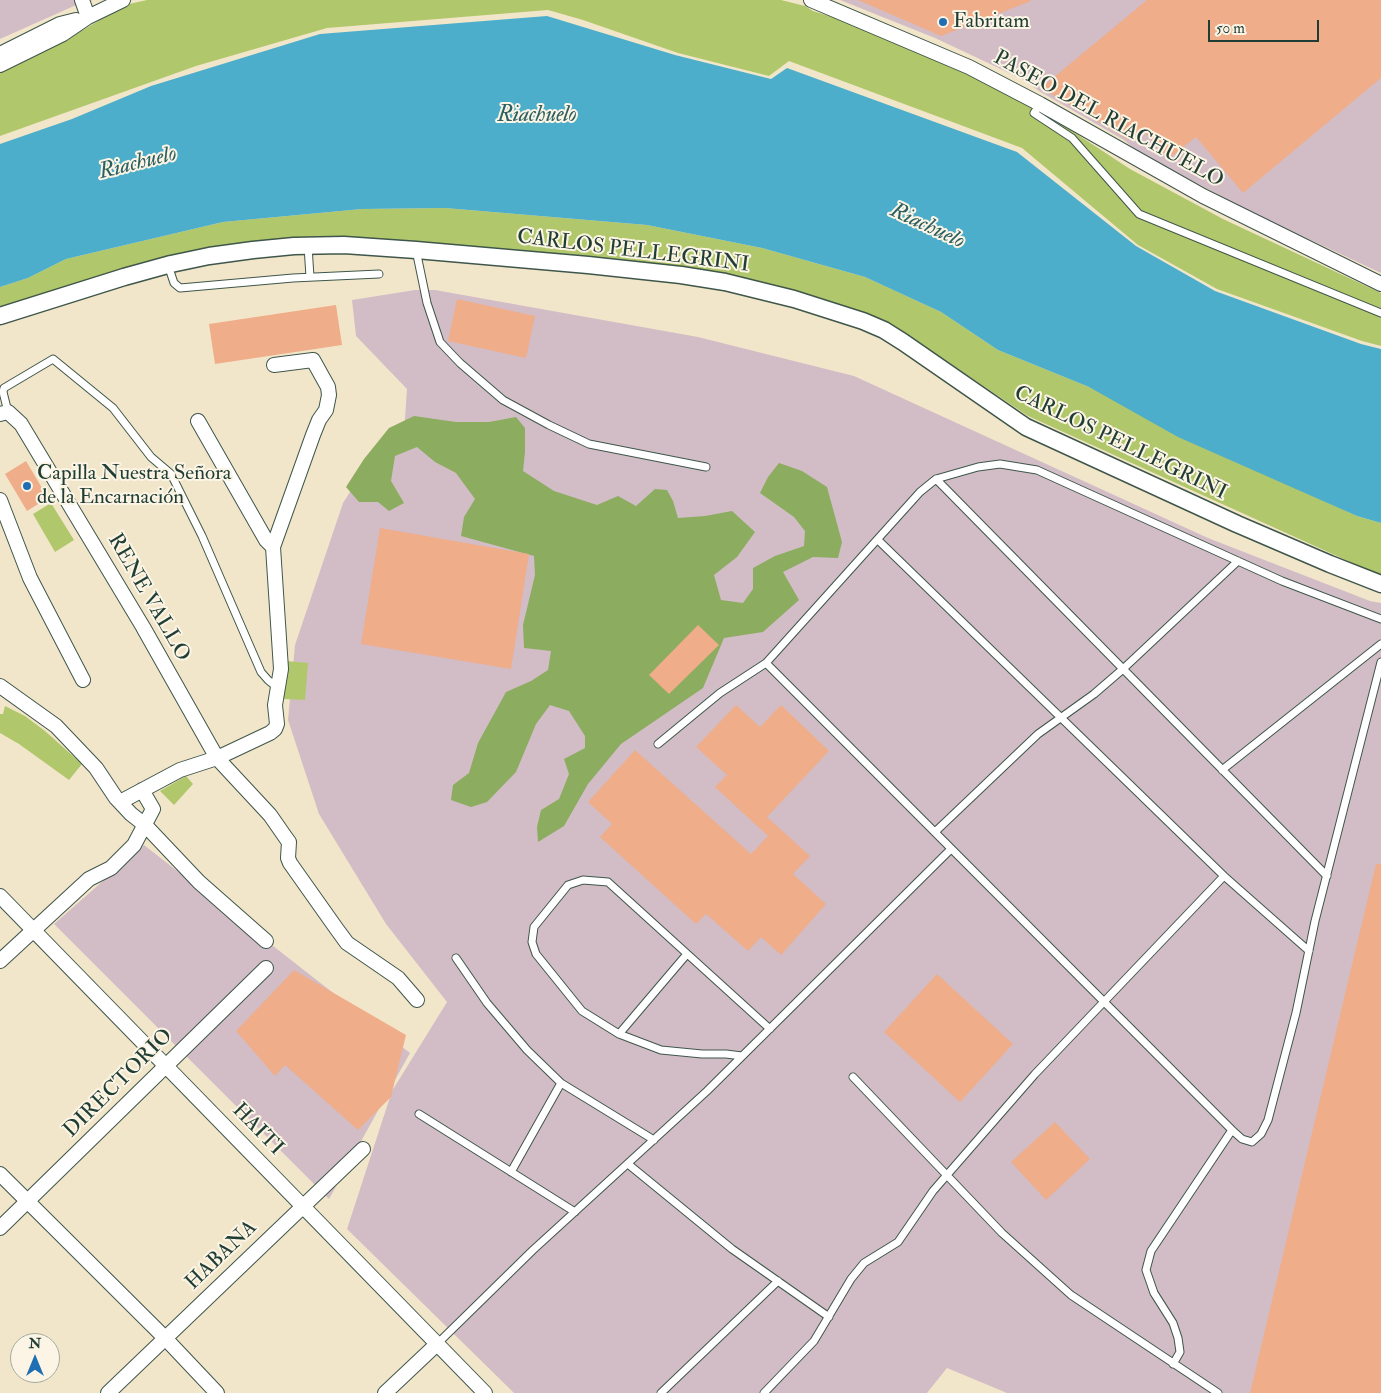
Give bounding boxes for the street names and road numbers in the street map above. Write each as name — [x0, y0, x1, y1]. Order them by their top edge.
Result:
street label: PASEO DEL RIACHUELO — [989, 46, 1227, 194]
street label: CARLOS PELLEGRINI — [516, 225, 750, 279]
street label: CARLOS PELLEGRINI — [1010, 381, 1230, 507]
street label: RENE VALLO — [101, 530, 195, 666]
street label: DIRECTORIO — [59, 1024, 179, 1144]
street label: HAITI — [226, 1099, 288, 1161]
street label: HABANA — [181, 1216, 263, 1296]

